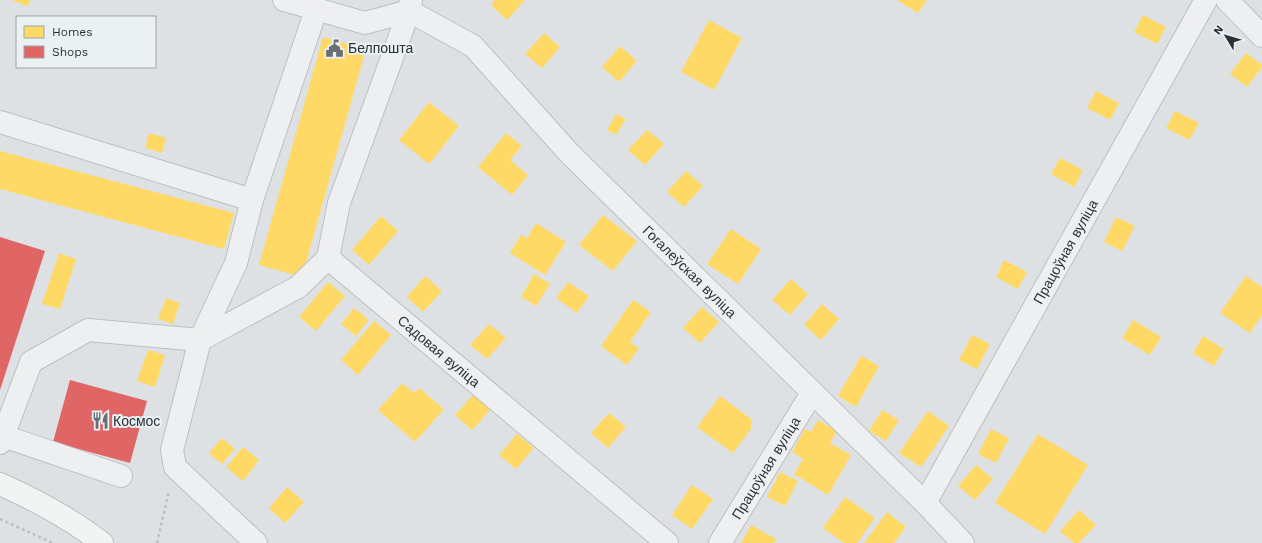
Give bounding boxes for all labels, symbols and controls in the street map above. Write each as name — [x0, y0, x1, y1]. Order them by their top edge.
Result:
legend — [16, 16, 156, 68]
north arrow — [1206, 16, 1246, 56]
text: N — [1211, 23, 1226, 37]
text: Homes — [52, 25, 93, 39]
public building icon: Белпошта — [325, 38, 345, 58]
place label: Белпошта — [348, 40, 414, 56]
text: Shops — [52, 45, 88, 59]
street label: Працоўная вуліца — [1030, 196, 1101, 307]
street label: Гогалеўская вуліца — [640, 222, 740, 321]
street label: Садовая вуліца — [395, 312, 483, 390]
restaurant icon: Космос — [90, 411, 110, 431]
place label: Космос — [113, 413, 160, 429]
street label: Працоўная вуліца — [729, 414, 804, 522]

